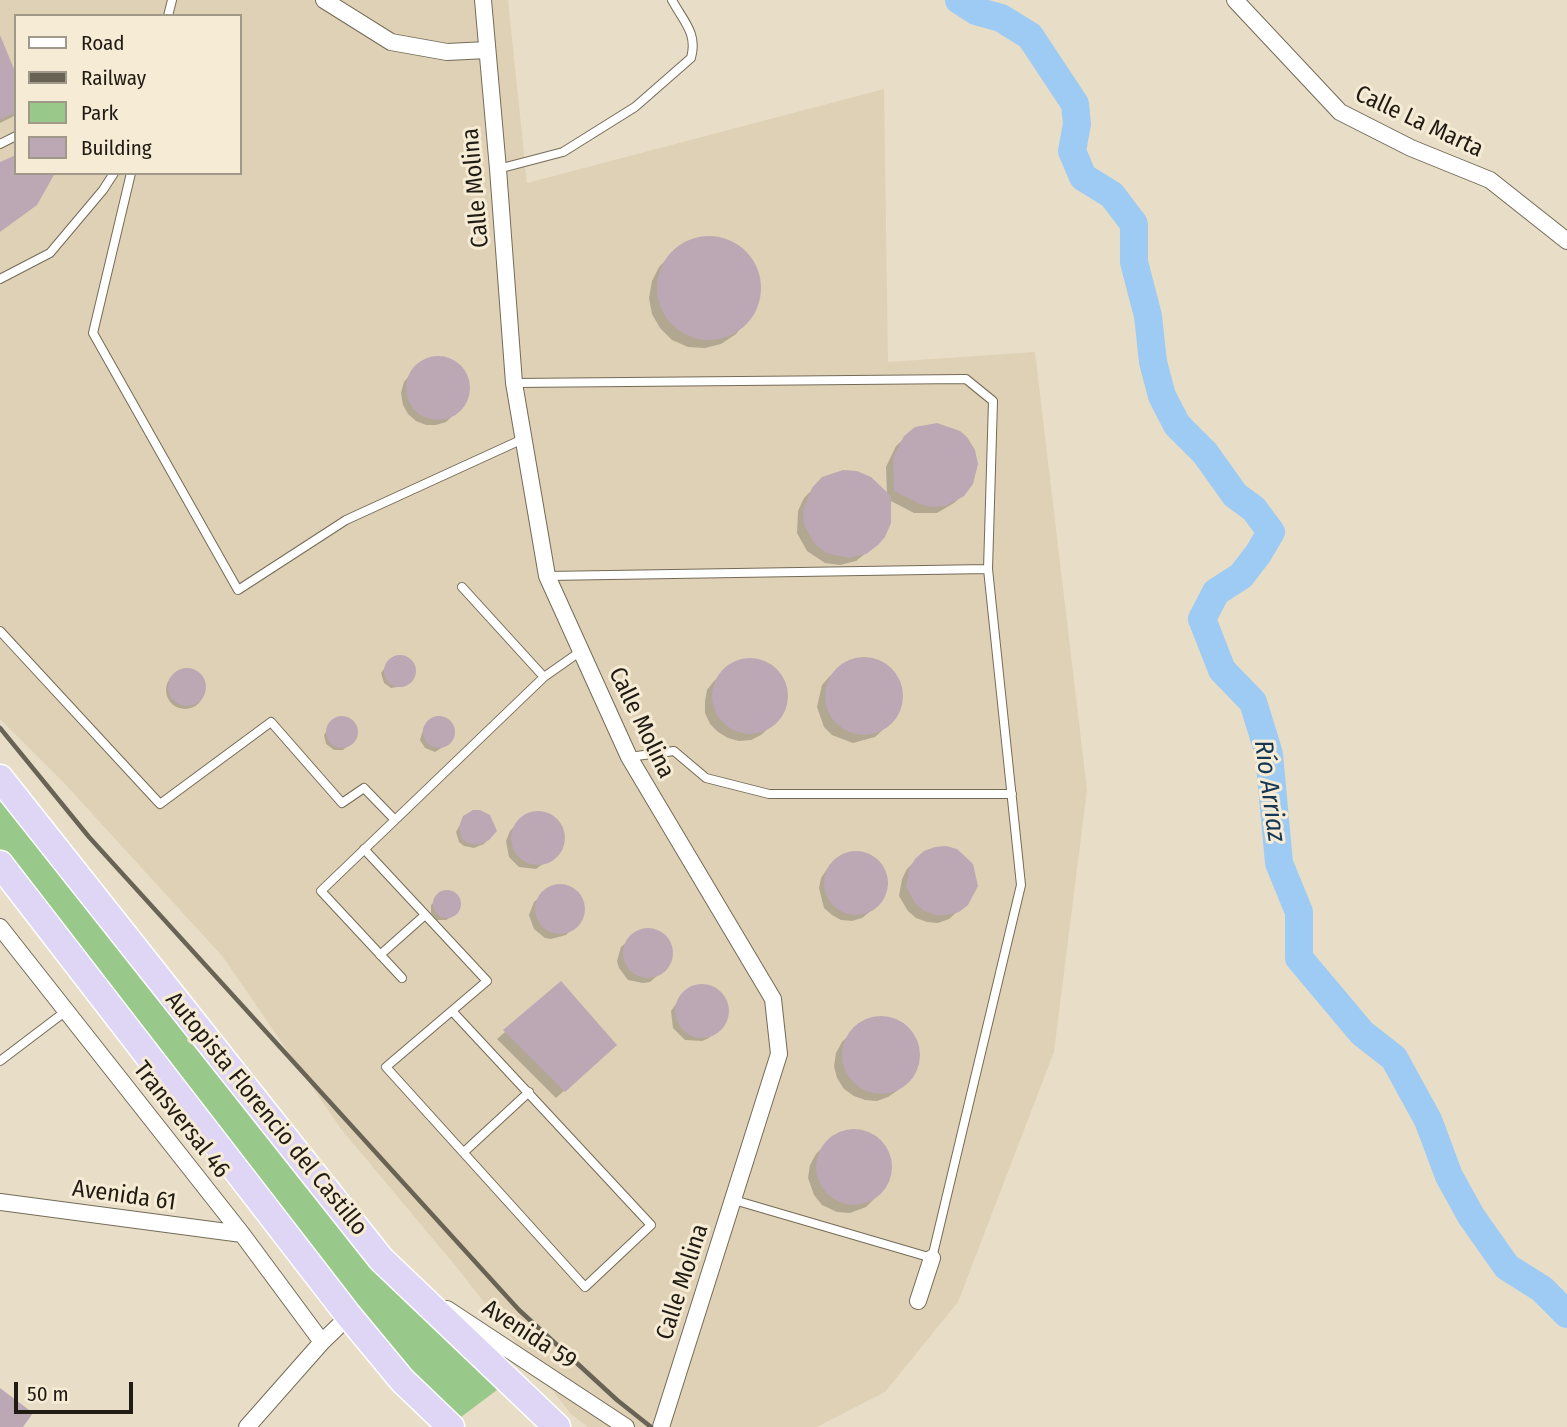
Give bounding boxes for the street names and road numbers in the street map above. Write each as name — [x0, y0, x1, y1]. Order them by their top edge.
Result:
street label: Calle La Marta — [1350, 80, 1488, 164]
street label: Calle Molina — [456, 127, 496, 249]
street label: Calle Molina — [602, 663, 680, 783]
street label: Autopista Florencio del Castillo — [159, 986, 373, 1242]
street label: Transversal 46 — [127, 1056, 235, 1184]
street label: Avenida 61 — [70, 1174, 178, 1218]
street label: Calle Molina — [651, 1220, 715, 1344]
street label: Avenida 59 — [477, 1294, 581, 1376]

